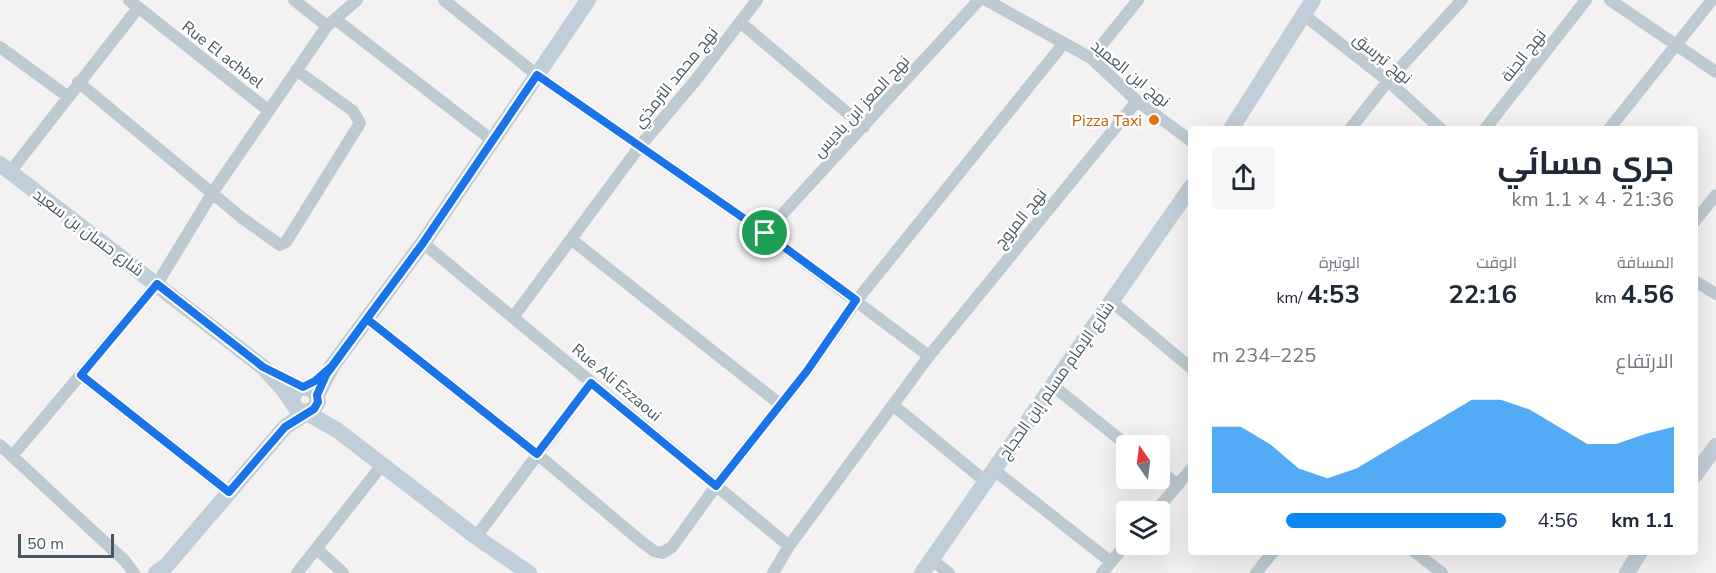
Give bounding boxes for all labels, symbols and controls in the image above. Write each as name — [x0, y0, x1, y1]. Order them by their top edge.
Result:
street label: Rue El achbel — [177, 16, 268, 94]
street label: نهج محمد الترمذي — [628, 23, 725, 134]
street label: نهج الجنة — [1496, 25, 1551, 87]
street label: نهج تبرسق — [1348, 28, 1417, 89]
street label: نهج ابن العميد — [1086, 35, 1175, 112]
street label: نهج المعز ابن باديس — [809, 51, 915, 163]
place label: Pizza Taxi — [1072, 110, 1142, 132]
marker: Pizza Taxi — [1147, 113, 1161, 127]
text: جري مسائي — [1498, 141, 1674, 186]
button: share — [1212, 146, 1275, 209]
street label: شارع حسان بن سعيد — [28, 184, 148, 282]
street label: نهج المروج — [990, 184, 1052, 253]
text: 21:36 · 4 × 1.1 km — [1511, 186, 1674, 213]
pin — [739, 207, 790, 258]
icon: arrive — [748, 216, 781, 249]
text: الوتيرة — [1319, 252, 1360, 274]
text: الوقت — [1476, 252, 1517, 274]
text: المسافة — [1617, 252, 1674, 274]
text: 4:53 — [1307, 277, 1360, 312]
text: 22:16 — [1448, 277, 1517, 312]
text: 4.56 — [1621, 277, 1674, 312]
text: /km — [1276, 287, 1307, 309]
text: km — [1595, 287, 1621, 309]
street label: شارع اﻹمام مسلم إبن الحجاج — [994, 297, 1120, 464]
street label: Rue Ali Ezzaoui — [567, 339, 666, 427]
text: 225–234 m — [1212, 342, 1316, 369]
text: الارتفاع — [1615, 348, 1674, 375]
north arrow — [1116, 435, 1170, 489]
map controls — [1116, 435, 1170, 555]
button: layers — [1116, 501, 1170, 555]
text: 4:56 — [1537, 507, 1578, 534]
text: 1.1 km — [1611, 507, 1674, 534]
scale bar — [18, 531, 114, 558]
text: 50 m — [27, 533, 64, 555]

